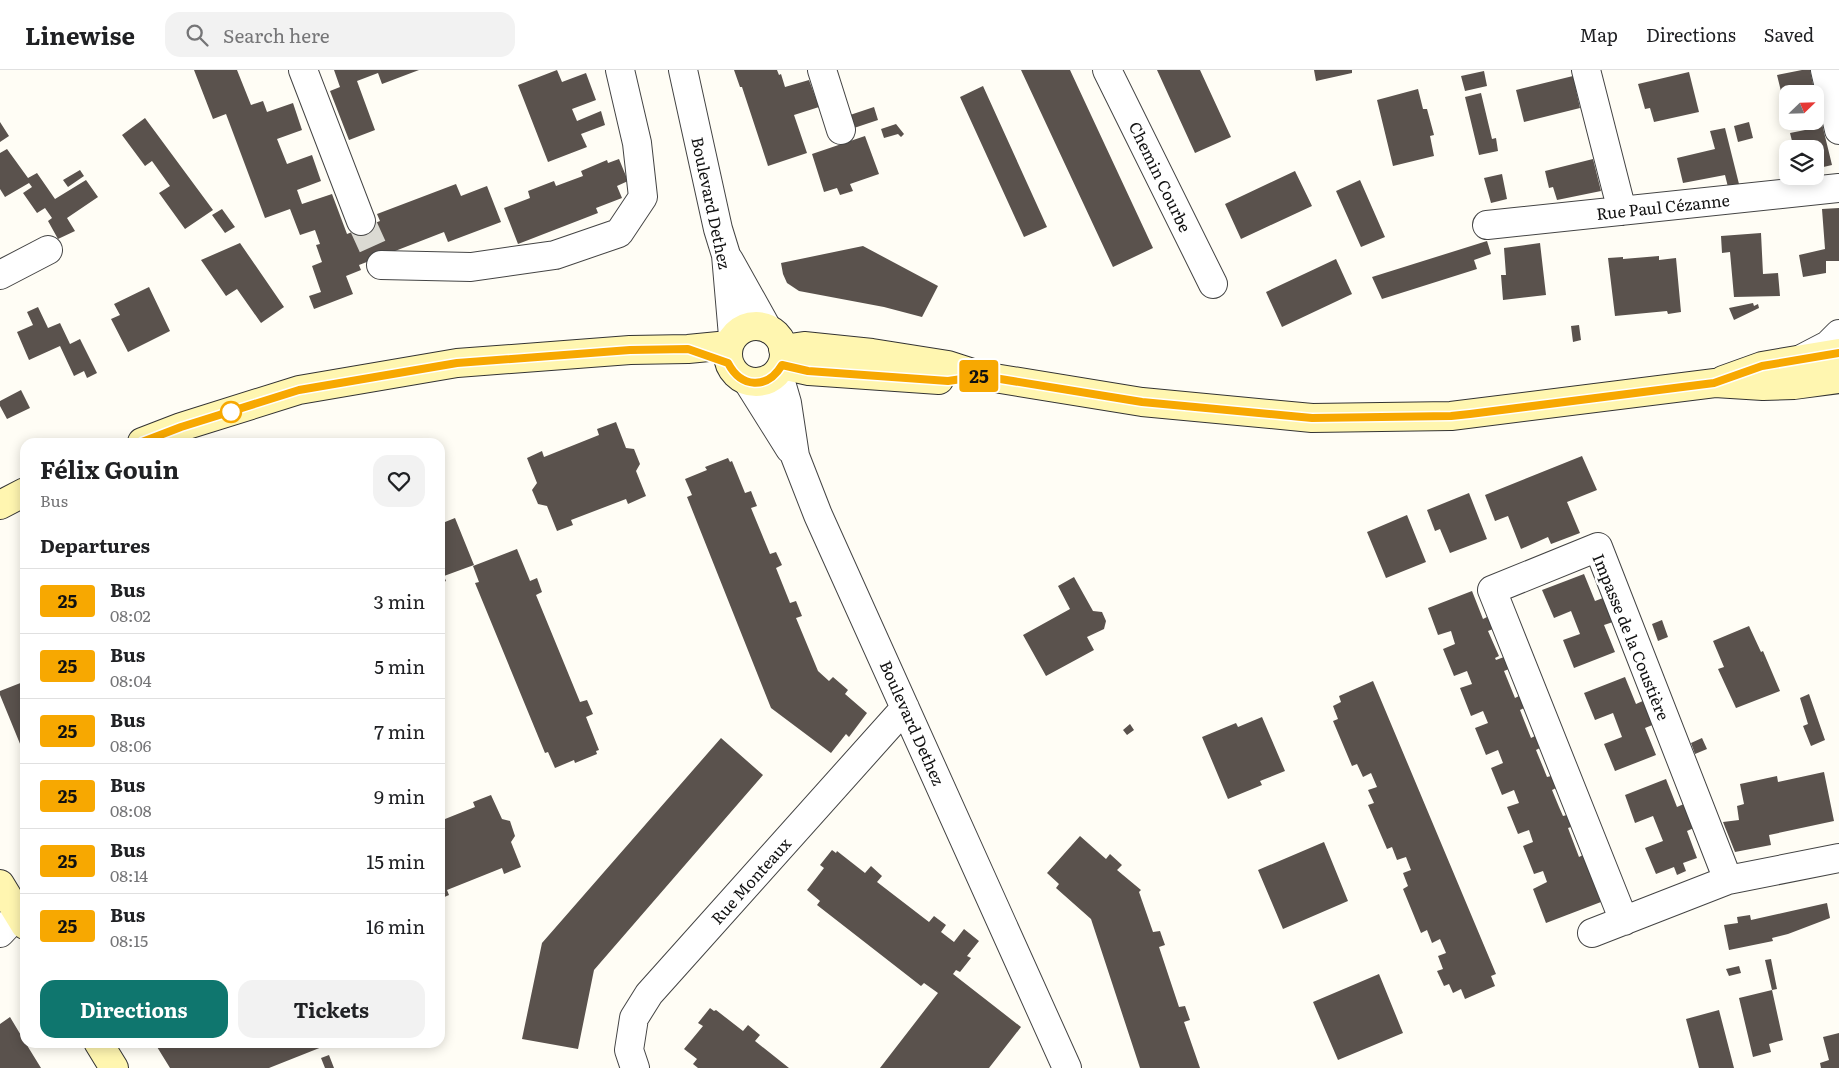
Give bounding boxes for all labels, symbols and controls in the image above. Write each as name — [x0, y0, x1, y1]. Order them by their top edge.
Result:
search box — [165, 12, 515, 57]
text: Linewise — [25, 17, 135, 52]
icon: search — [183, 21, 211, 49]
text: Search here — [223, 21, 330, 49]
text: Map — [1580, 21, 1618, 48]
text: Directions — [1646, 21, 1736, 48]
text: Saved — [1764, 21, 1814, 48]
north arrow — [1779, 85, 1824, 130]
map controls — [1779, 85, 1824, 185]
street label: Chemin Courbe — [1124, 117, 1198, 236]
street label: Boulevard Dethez — [686, 134, 738, 271]
button: layers — [1779, 140, 1824, 185]
street label: Rue Paul Cézanne — [1595, 187, 1731, 225]
line badge: 25 — [956, 360, 1002, 392]
text: 25 — [969, 362, 989, 389]
unlabelled marker — [220, 401, 242, 423]
text: Félix Gouin — [40, 451, 179, 486]
button: heart — [373, 455, 425, 507]
text: Bus — [40, 488, 68, 512]
text: Departures — [40, 531, 150, 559]
street label: Impasse de la Coustière — [1587, 550, 1676, 724]
text: Bus — [110, 575, 145, 603]
text: 25 — [58, 587, 77, 614]
text: 3 min — [374, 587, 425, 615]
text: 08:02 — [110, 603, 151, 627]
text: Bus — [110, 640, 145, 668]
text: 25 — [58, 652, 77, 679]
text: 5 min — [374, 652, 425, 680]
street label: Boulevard Dethez — [875, 656, 951, 789]
text: 08:04 — [110, 668, 151, 692]
text: Bus — [110, 705, 145, 733]
text: 25 — [58, 717, 77, 744]
text: 7 min — [374, 717, 425, 745]
text: 08:06 — [110, 733, 151, 757]
text: Bus — [110, 770, 145, 798]
text: 25 — [58, 782, 77, 809]
text: 9 min — [374, 782, 425, 810]
text: 08:08 — [110, 798, 151, 822]
street label: Rue Monteaux — [705, 831, 796, 929]
text: Bus — [110, 835, 145, 863]
text: 25 — [58, 847, 77, 874]
text: 15 min — [366, 847, 425, 875]
text: 08:14 — [110, 863, 148, 887]
text: Bus — [110, 900, 145, 928]
text: 25 — [58, 912, 77, 939]
text: 16 min — [366, 912, 425, 940]
text: 08:15 — [110, 928, 148, 952]
button: Directions — [40, 980, 228, 1038]
button: Tickets — [238, 980, 425, 1038]

